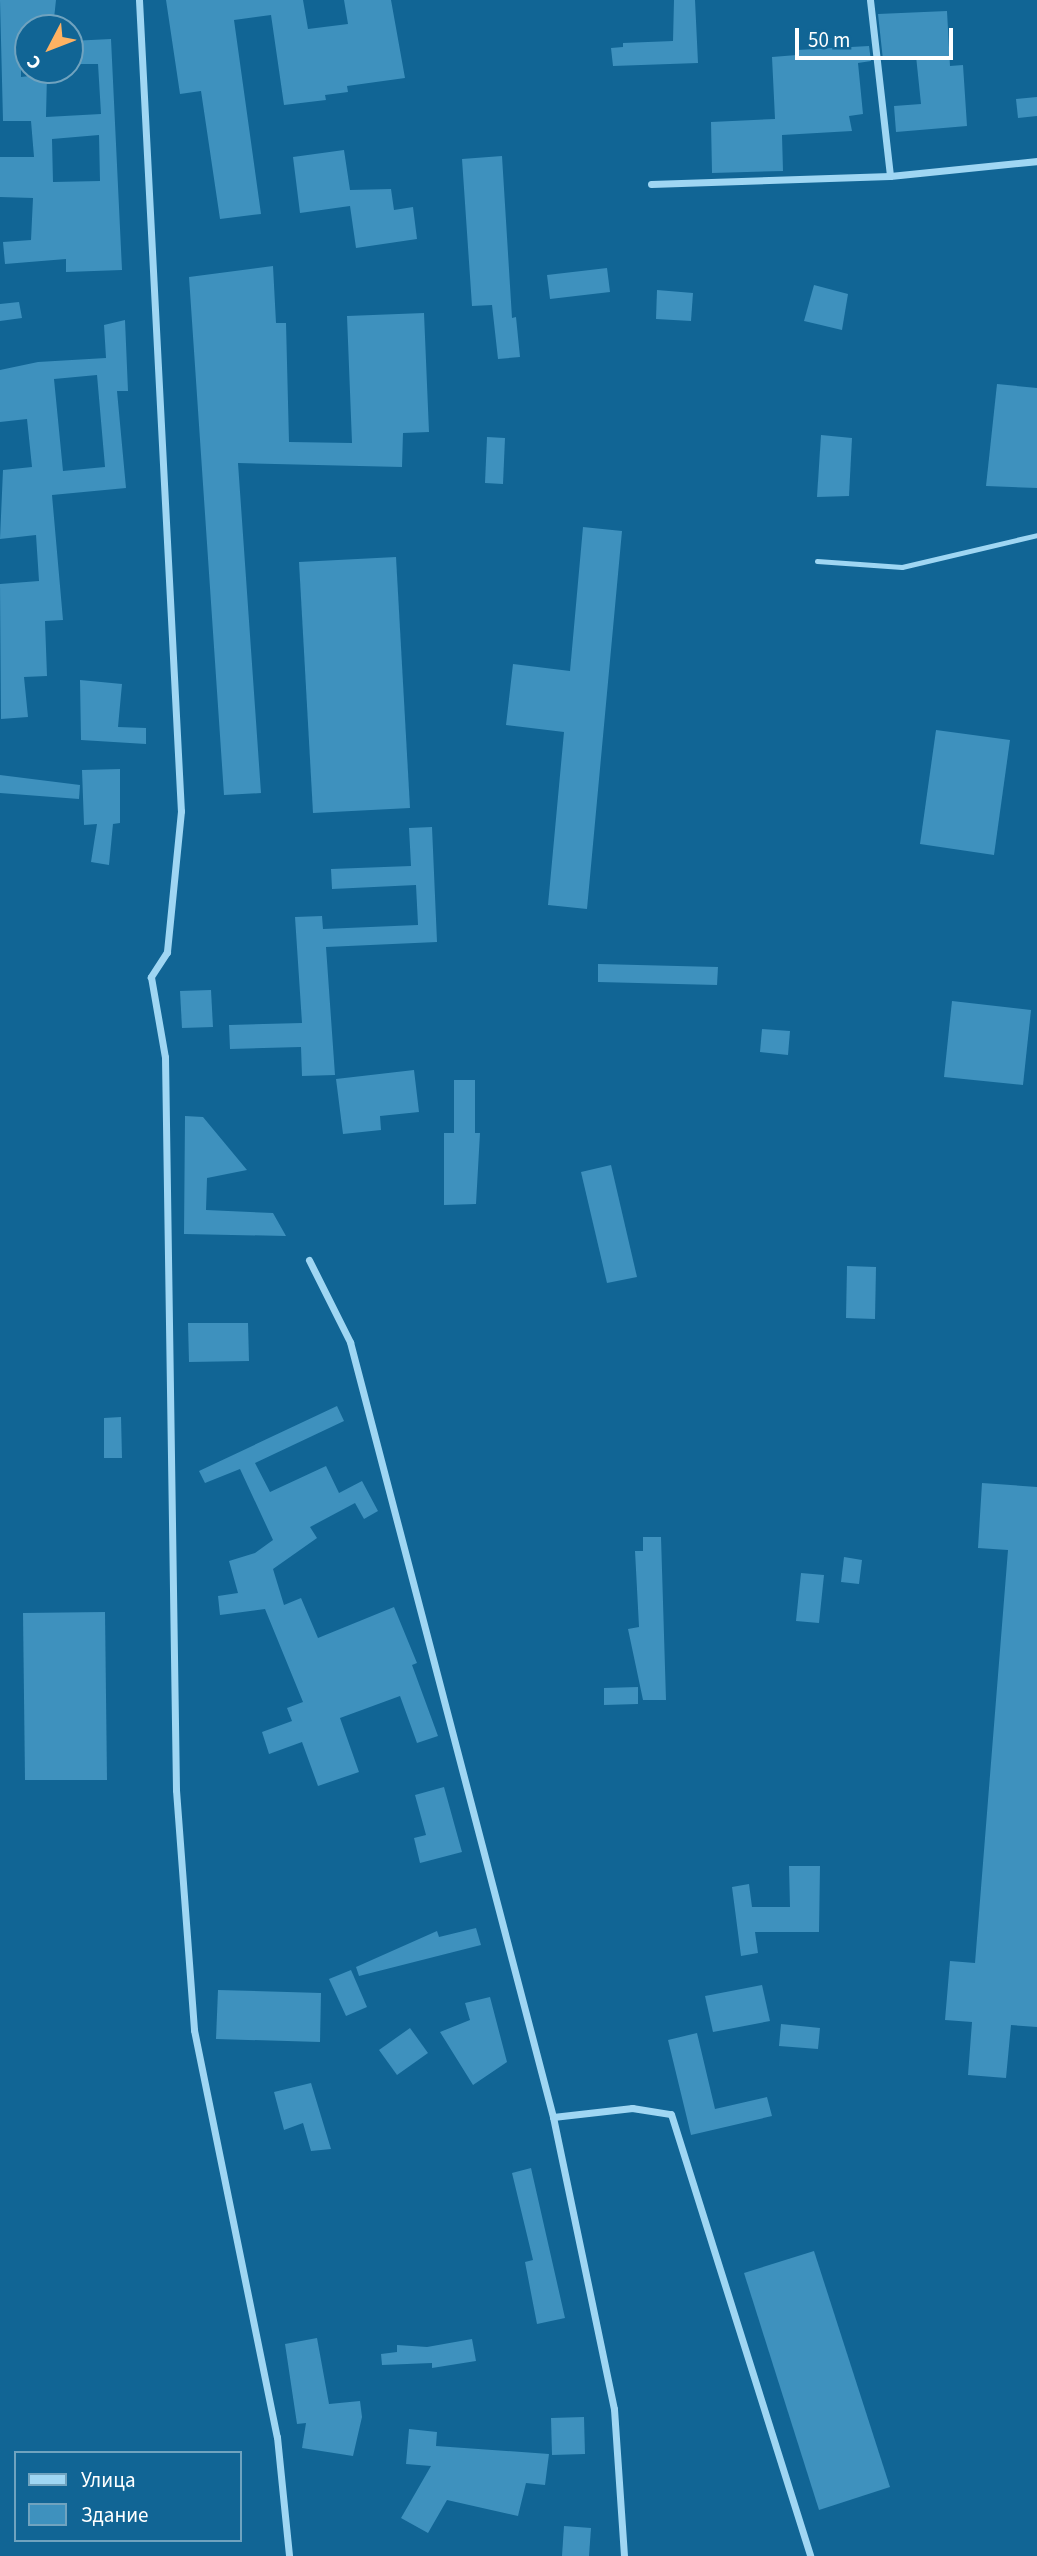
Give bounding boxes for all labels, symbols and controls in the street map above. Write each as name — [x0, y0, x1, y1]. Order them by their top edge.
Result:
north arrow — [14, 14, 84, 84]
scale bar — [799, 14, 956, 58]
text: 50 m — [808, 25, 850, 55]
text: С — [21, 49, 48, 75]
legend — [14, 2451, 242, 2542]
text: Улица — [81, 2465, 136, 2495]
text: Здание — [81, 2500, 149, 2530]

